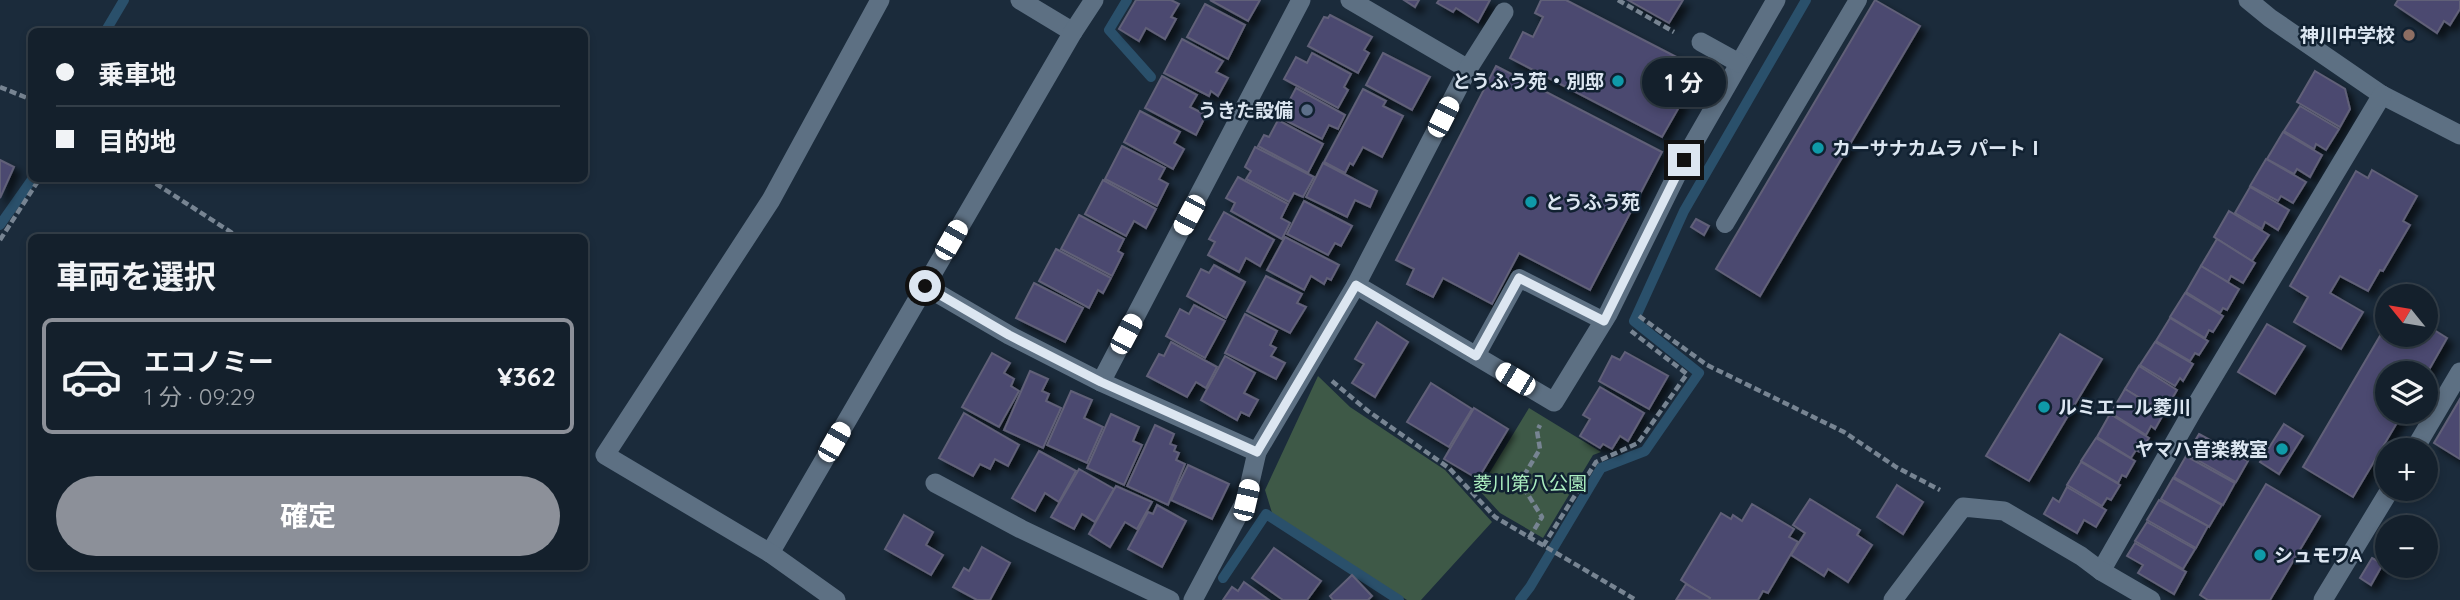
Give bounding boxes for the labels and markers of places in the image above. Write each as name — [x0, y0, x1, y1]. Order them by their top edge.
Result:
place label: 神川中学校 — [2300, 23, 2395, 47]
marker: 神川中学校 — [2401, 27, 2417, 43]
place label: とうふう苑・別邸 — [1452, 69, 1604, 93]
marker: とうふう苑・別邸 — [1610, 73, 1626, 89]
place label: うきた設備 — [1198, 98, 1293, 122]
marker: うきた設備 — [1299, 102, 1315, 118]
place label: カーサナカムラ パートⅠ — [1832, 136, 2045, 160]
marker: カーサナカムラ パートⅠ — [1810, 140, 1826, 156]
place label: とうふう苑 — [1545, 190, 1640, 214]
marker: とうふう苑 — [1523, 194, 1539, 210]
place label: ルミエール菱川 — [2058, 395, 2191, 419]
marker: ルミエール菱川 — [2036, 399, 2052, 415]
place label: ヤマハ音楽教室 — [2135, 437, 2268, 461]
marker: ヤマハ音楽教室 — [2274, 441, 2290, 457]
place label: シュモワA — [2274, 543, 2362, 567]
marker: シュモワA — [2252, 547, 2268, 563]

